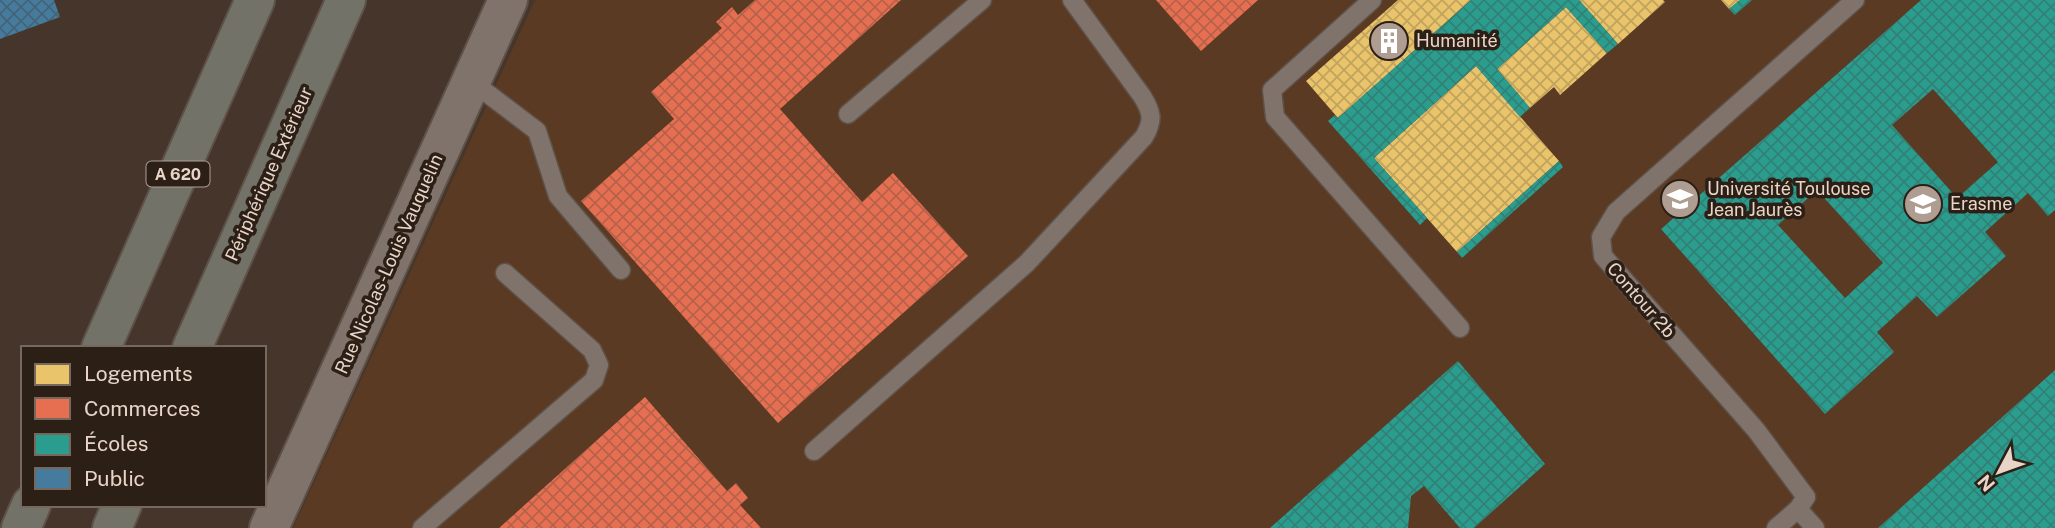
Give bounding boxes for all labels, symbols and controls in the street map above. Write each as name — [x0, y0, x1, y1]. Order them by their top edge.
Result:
building icon: Humanité — [1368, 20, 1410, 62]
place label: Humanité — [1416, 30, 1498, 51]
street label: Périphérique Extérieur — [221, 83, 316, 264]
street label: Rue Nicolas-Louis Vauquelin — [330, 151, 447, 377]
road number: A 620 — [146, 162, 210, 186]
school or university icon: Université Toulouse Jean Jaurès — [1659, 178, 1701, 220]
place label: Université Toulouse Jean Jaurès — [1707, 178, 1870, 220]
school or university icon: Erasme — [1902, 183, 1944, 225]
place label: Erasme — [1950, 193, 2012, 214]
street label: Contour 2b — [1603, 258, 1680, 342]
legend — [21, 346, 266, 507]
text: Logements — [84, 361, 193, 386]
text: Commerces — [84, 396, 200, 421]
text: Écoles — [84, 431, 148, 456]
north arrow — [1964, 437, 2034, 507]
text: Public — [84, 466, 145, 491]
text: N — [1973, 470, 1999, 496]

